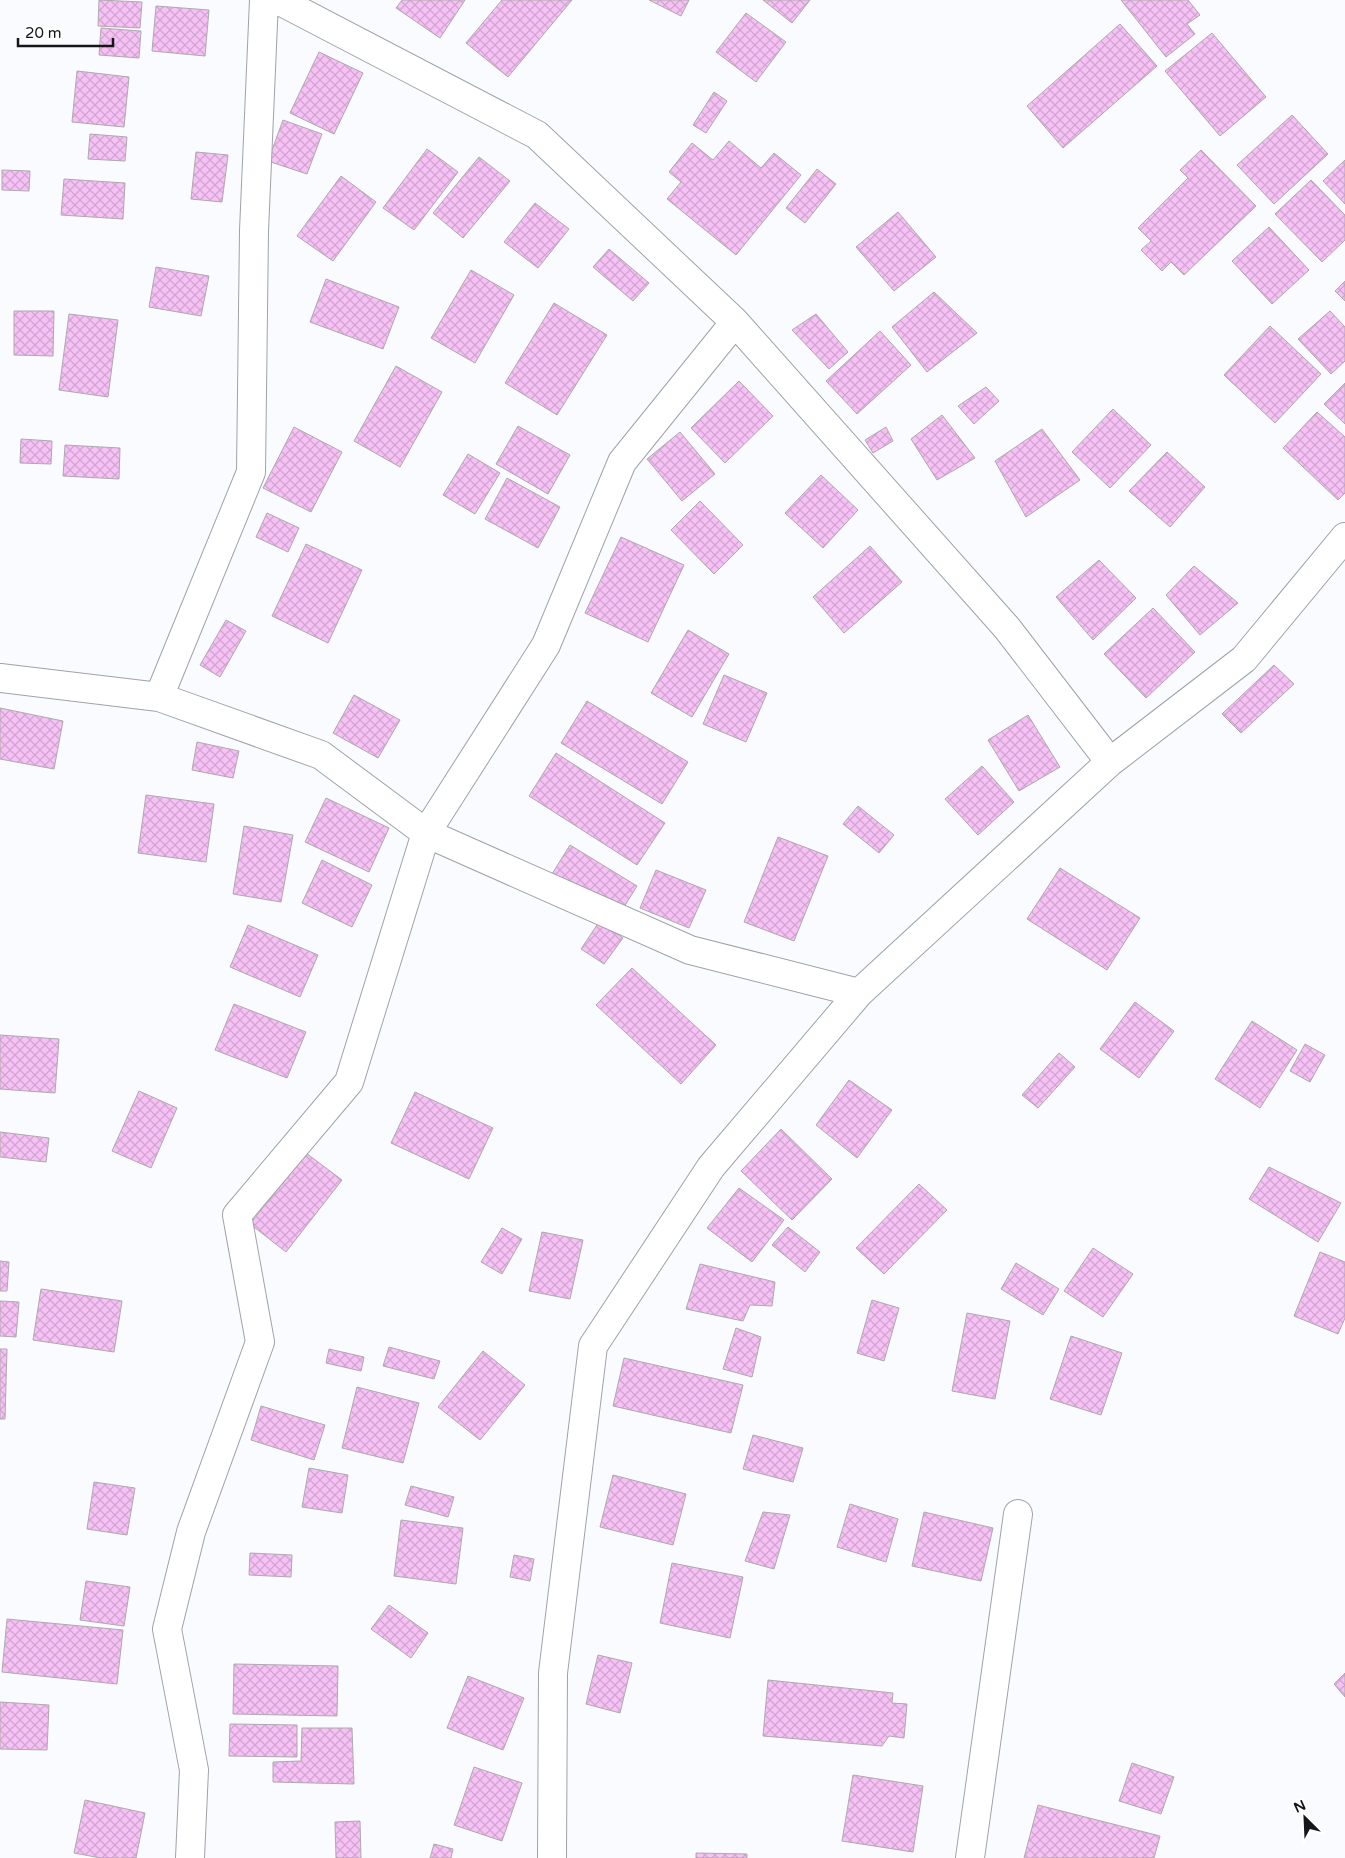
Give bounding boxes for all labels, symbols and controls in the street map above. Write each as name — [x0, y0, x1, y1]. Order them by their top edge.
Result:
scale bar — [18, 15, 112, 47]
text: 20 m — [25, 24, 62, 42]
north arrow — [1280, 1793, 1330, 1843]
text: N — [1291, 1797, 1309, 1817]

